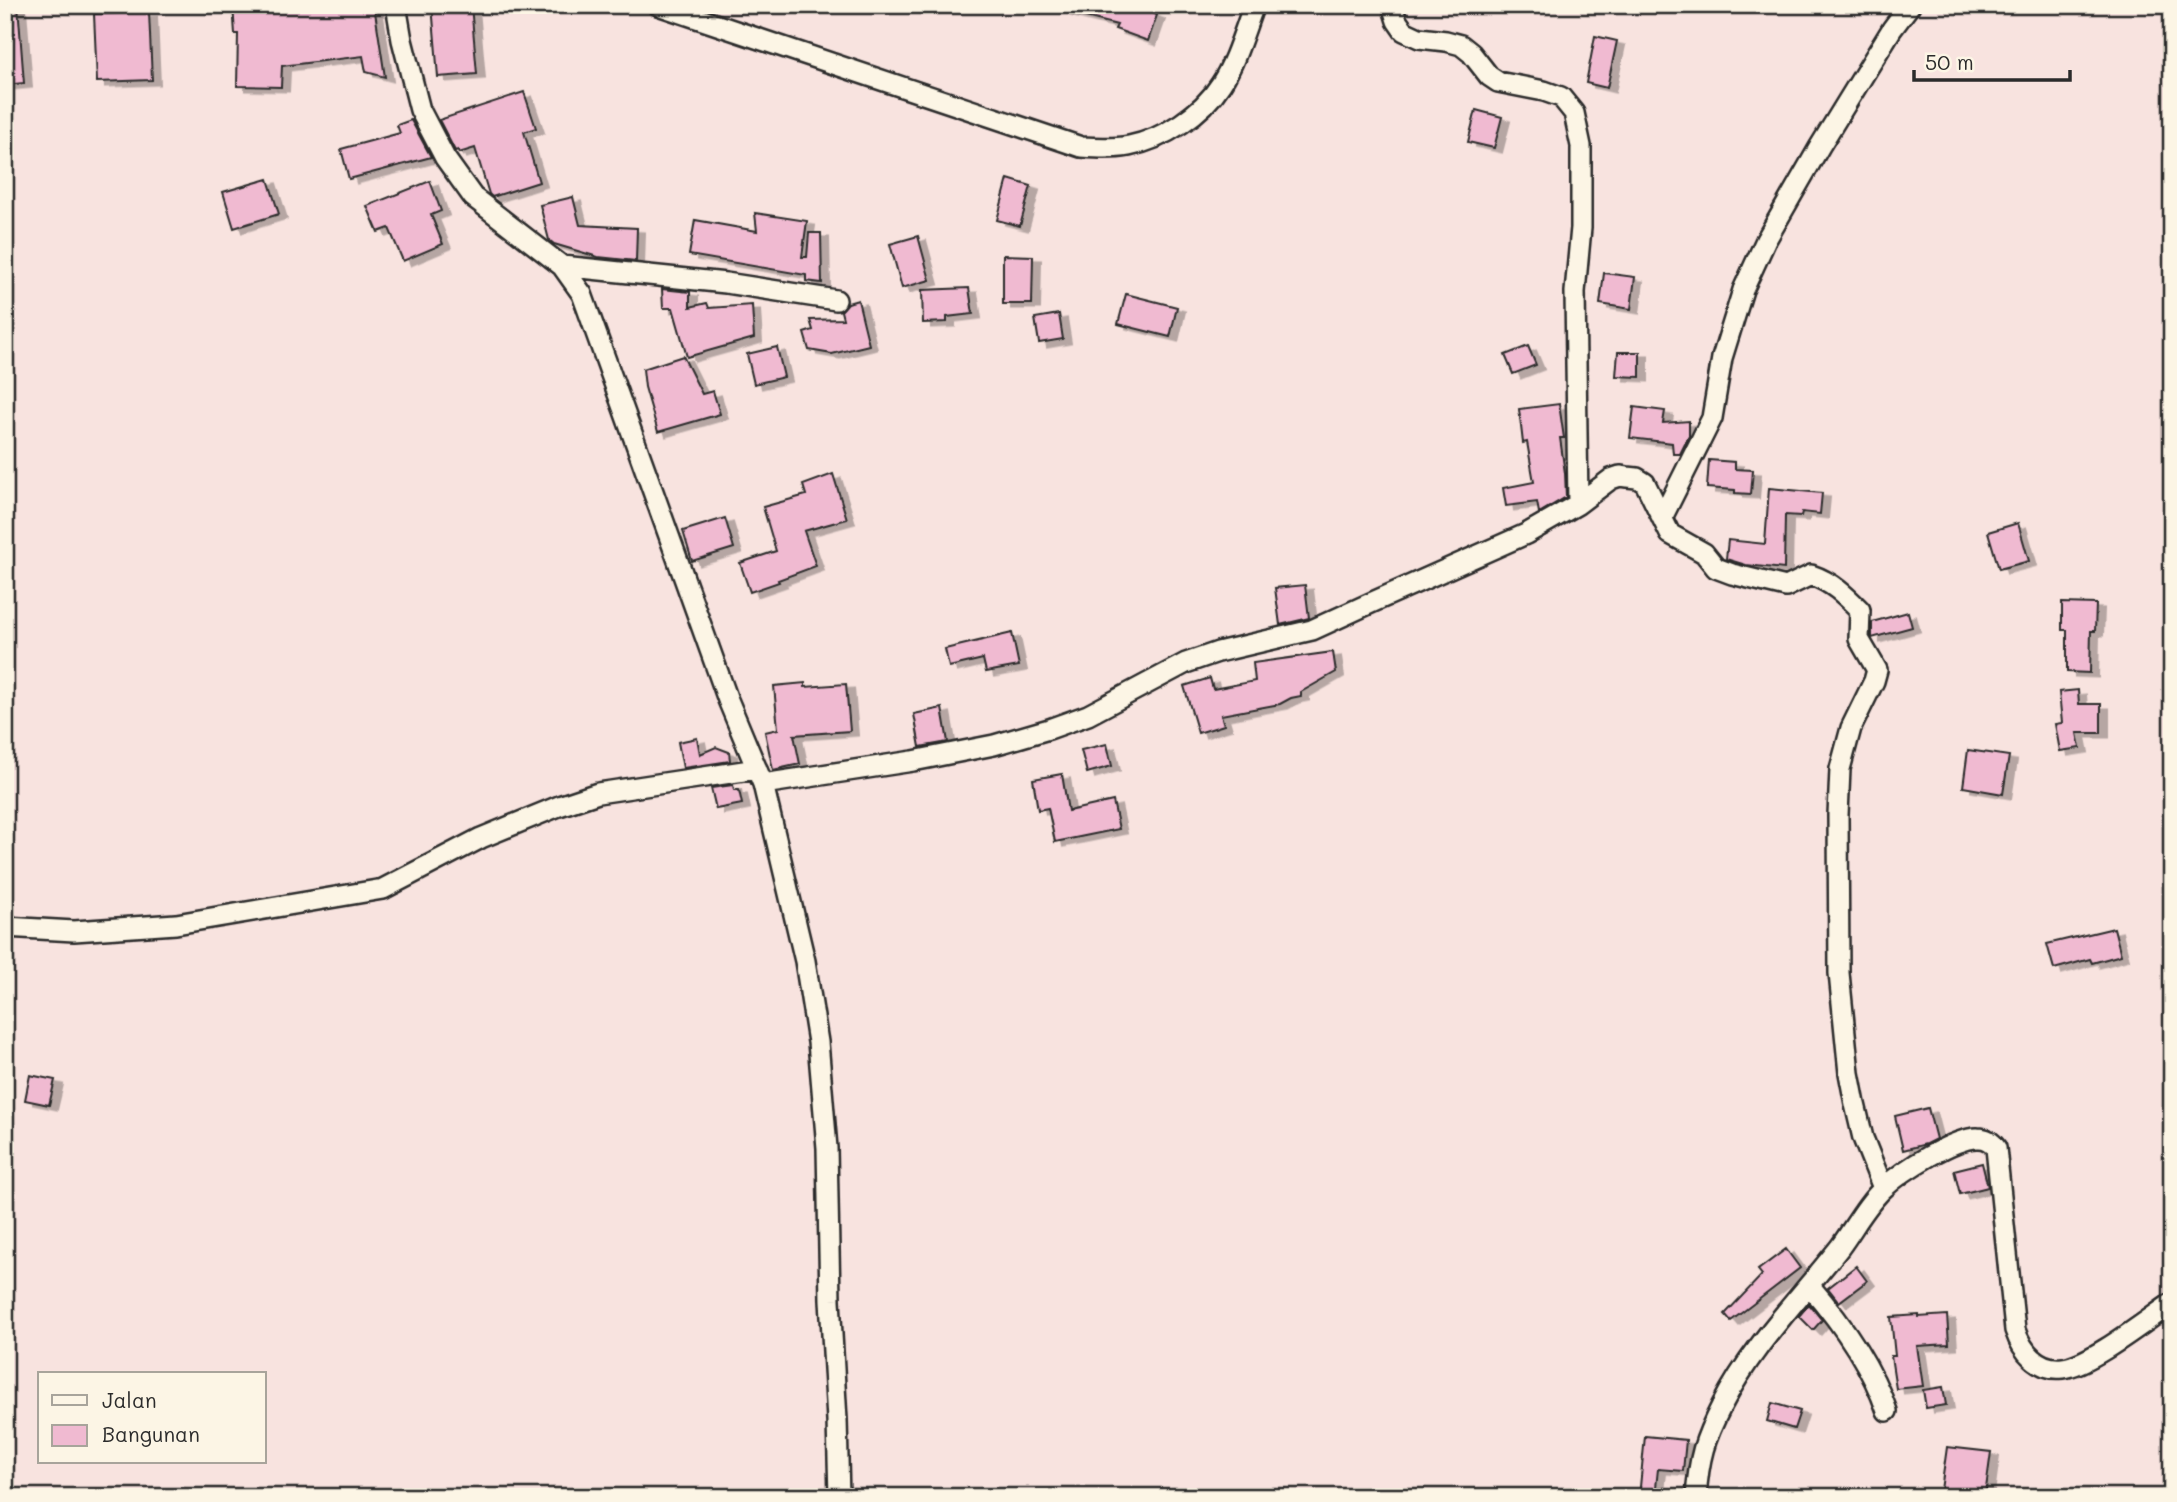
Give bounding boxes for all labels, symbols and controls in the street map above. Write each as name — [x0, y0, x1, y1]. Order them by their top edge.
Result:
scale bar — [1914, 38, 2070, 82]
text: 50 m — [1925, 48, 1974, 75]
legend — [38, 1372, 266, 1464]
text: Jalan — [102, 1386, 157, 1413]
text: Bangunan — [102, 1420, 200, 1447]

